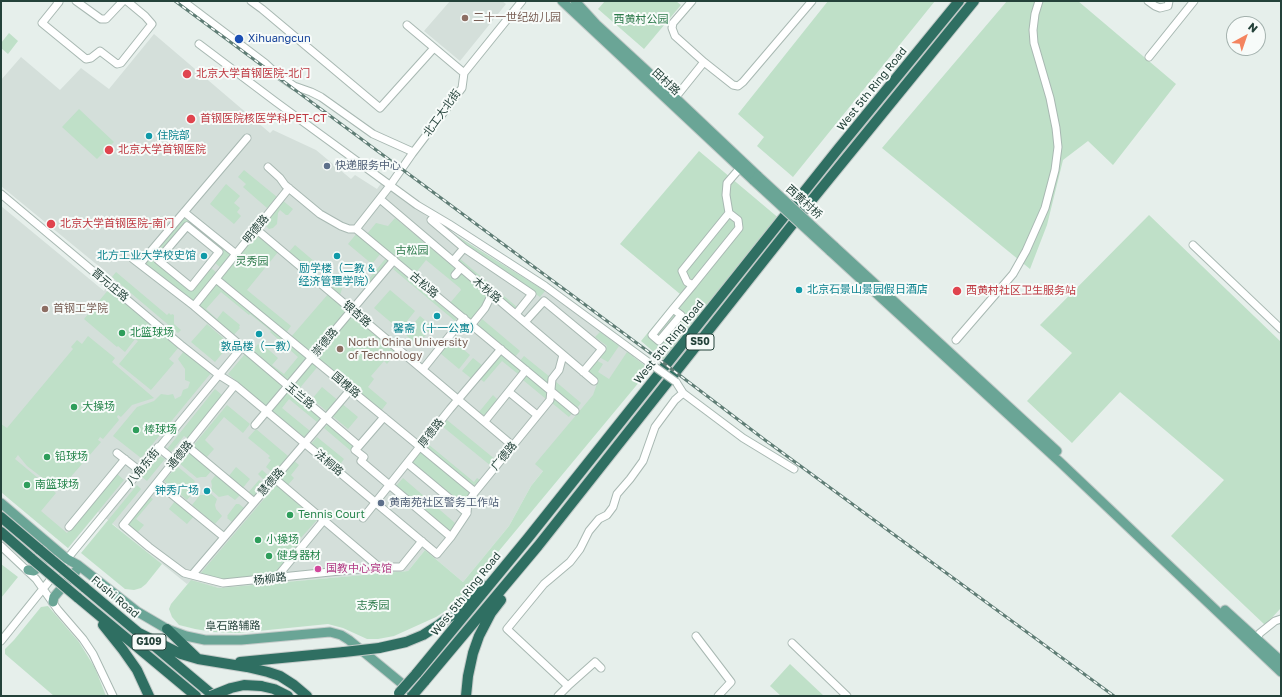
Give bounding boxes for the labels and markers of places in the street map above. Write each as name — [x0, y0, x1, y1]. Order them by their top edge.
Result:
place label: 二十一世纪幼儿园 — [473, 11, 561, 25]
marker: 二十一世纪幼儿园 — [460, 13, 470, 23]
place label: Xihuangcun — [248, 32, 311, 46]
marker: Xihuangcun — [233, 33, 245, 45]
place label: 北京大学首钢医院-北门 — [196, 67, 310, 81]
marker: 北京大学首钢医院-北门 — [181, 68, 193, 80]
place label: 首钢医院核医学科PET-CT — [200, 112, 327, 126]
marker: 首钢医院核医学科PET-CT — [185, 113, 197, 125]
place label: 住院部 — [157, 129, 190, 143]
marker: 住院部 — [144, 131, 154, 141]
place label: 北京大学首钢医院 — [118, 143, 206, 157]
marker: 北京大学首钢医院 — [103, 144, 115, 156]
place label: 快递服务中心 — [335, 159, 401, 173]
marker: 快递服务中心 — [322, 161, 332, 171]
place label: 北京大学首钢医院-南门 — [60, 217, 174, 231]
marker: 北京大学首钢医院-南门 — [45, 218, 57, 230]
place label: 北方工业大学校史馆 — [97, 249, 196, 263]
marker: 北方工业大学校史馆 — [199, 251, 209, 261]
marker: 励学楼（二教 & 经济管理学院） — [332, 251, 342, 261]
place label: 励学楼（二教 & 经济管理学院） — [299, 262, 375, 288]
place label: 北京石景山景园假日酒店 — [807, 283, 928, 297]
place label: 西黄村社区卫生服务站 — [966, 284, 1076, 298]
marker: 北京石景山景园假日酒店 — [794, 285, 804, 295]
marker: 西黄村社区卫生服务站 — [951, 285, 963, 297]
place label: 首钢工学院 — [53, 302, 108, 316]
marker: 首钢工学院 — [40, 304, 50, 314]
marker: 馨斋（十一公寓） — [432, 311, 442, 321]
place label: 馨斋（十一公寓） — [393, 322, 481, 336]
place label: 北篮球场 — [130, 326, 174, 340]
marker: 北篮球场 — [117, 328, 127, 338]
marker: 敦品楼（一教） — [254, 329, 264, 339]
place label: North China University of Technology — [348, 336, 468, 362]
place label: 敦品楼（一教） — [221, 340, 297, 354]
marker: North China University of Technology — [335, 344, 345, 354]
place label: 大操场 — [82, 400, 115, 414]
marker: 大操场 — [69, 402, 79, 412]
place label: 棒球场 — [144, 423, 177, 437]
marker: 棒球场 — [131, 425, 141, 435]
place label: 铅球场 — [55, 450, 88, 464]
marker: 铅球场 — [42, 452, 52, 462]
place label: 南篮球场 — [35, 478, 79, 492]
marker: 南篮球场 — [22, 480, 32, 490]
place label: 钟秀广场 — [155, 484, 199, 498]
marker: 钟秀广场 — [202, 486, 212, 496]
place label: 黄南苑社区警务工作站 — [389, 496, 499, 510]
marker: 黄南苑社区警务工作站 — [376, 498, 386, 508]
place label: Tennis Court — [298, 508, 365, 522]
marker: Tennis Court — [285, 510, 295, 520]
place label: 小操场 — [266, 533, 299, 547]
marker: 小操场 — [253, 535, 263, 545]
place label: 健身器材 — [277, 549, 321, 563]
marker: 健身器材 — [264, 551, 274, 561]
place label: 国教中心宾馆 — [326, 562, 392, 576]
marker: 国教中心宾馆 — [313, 564, 323, 574]

